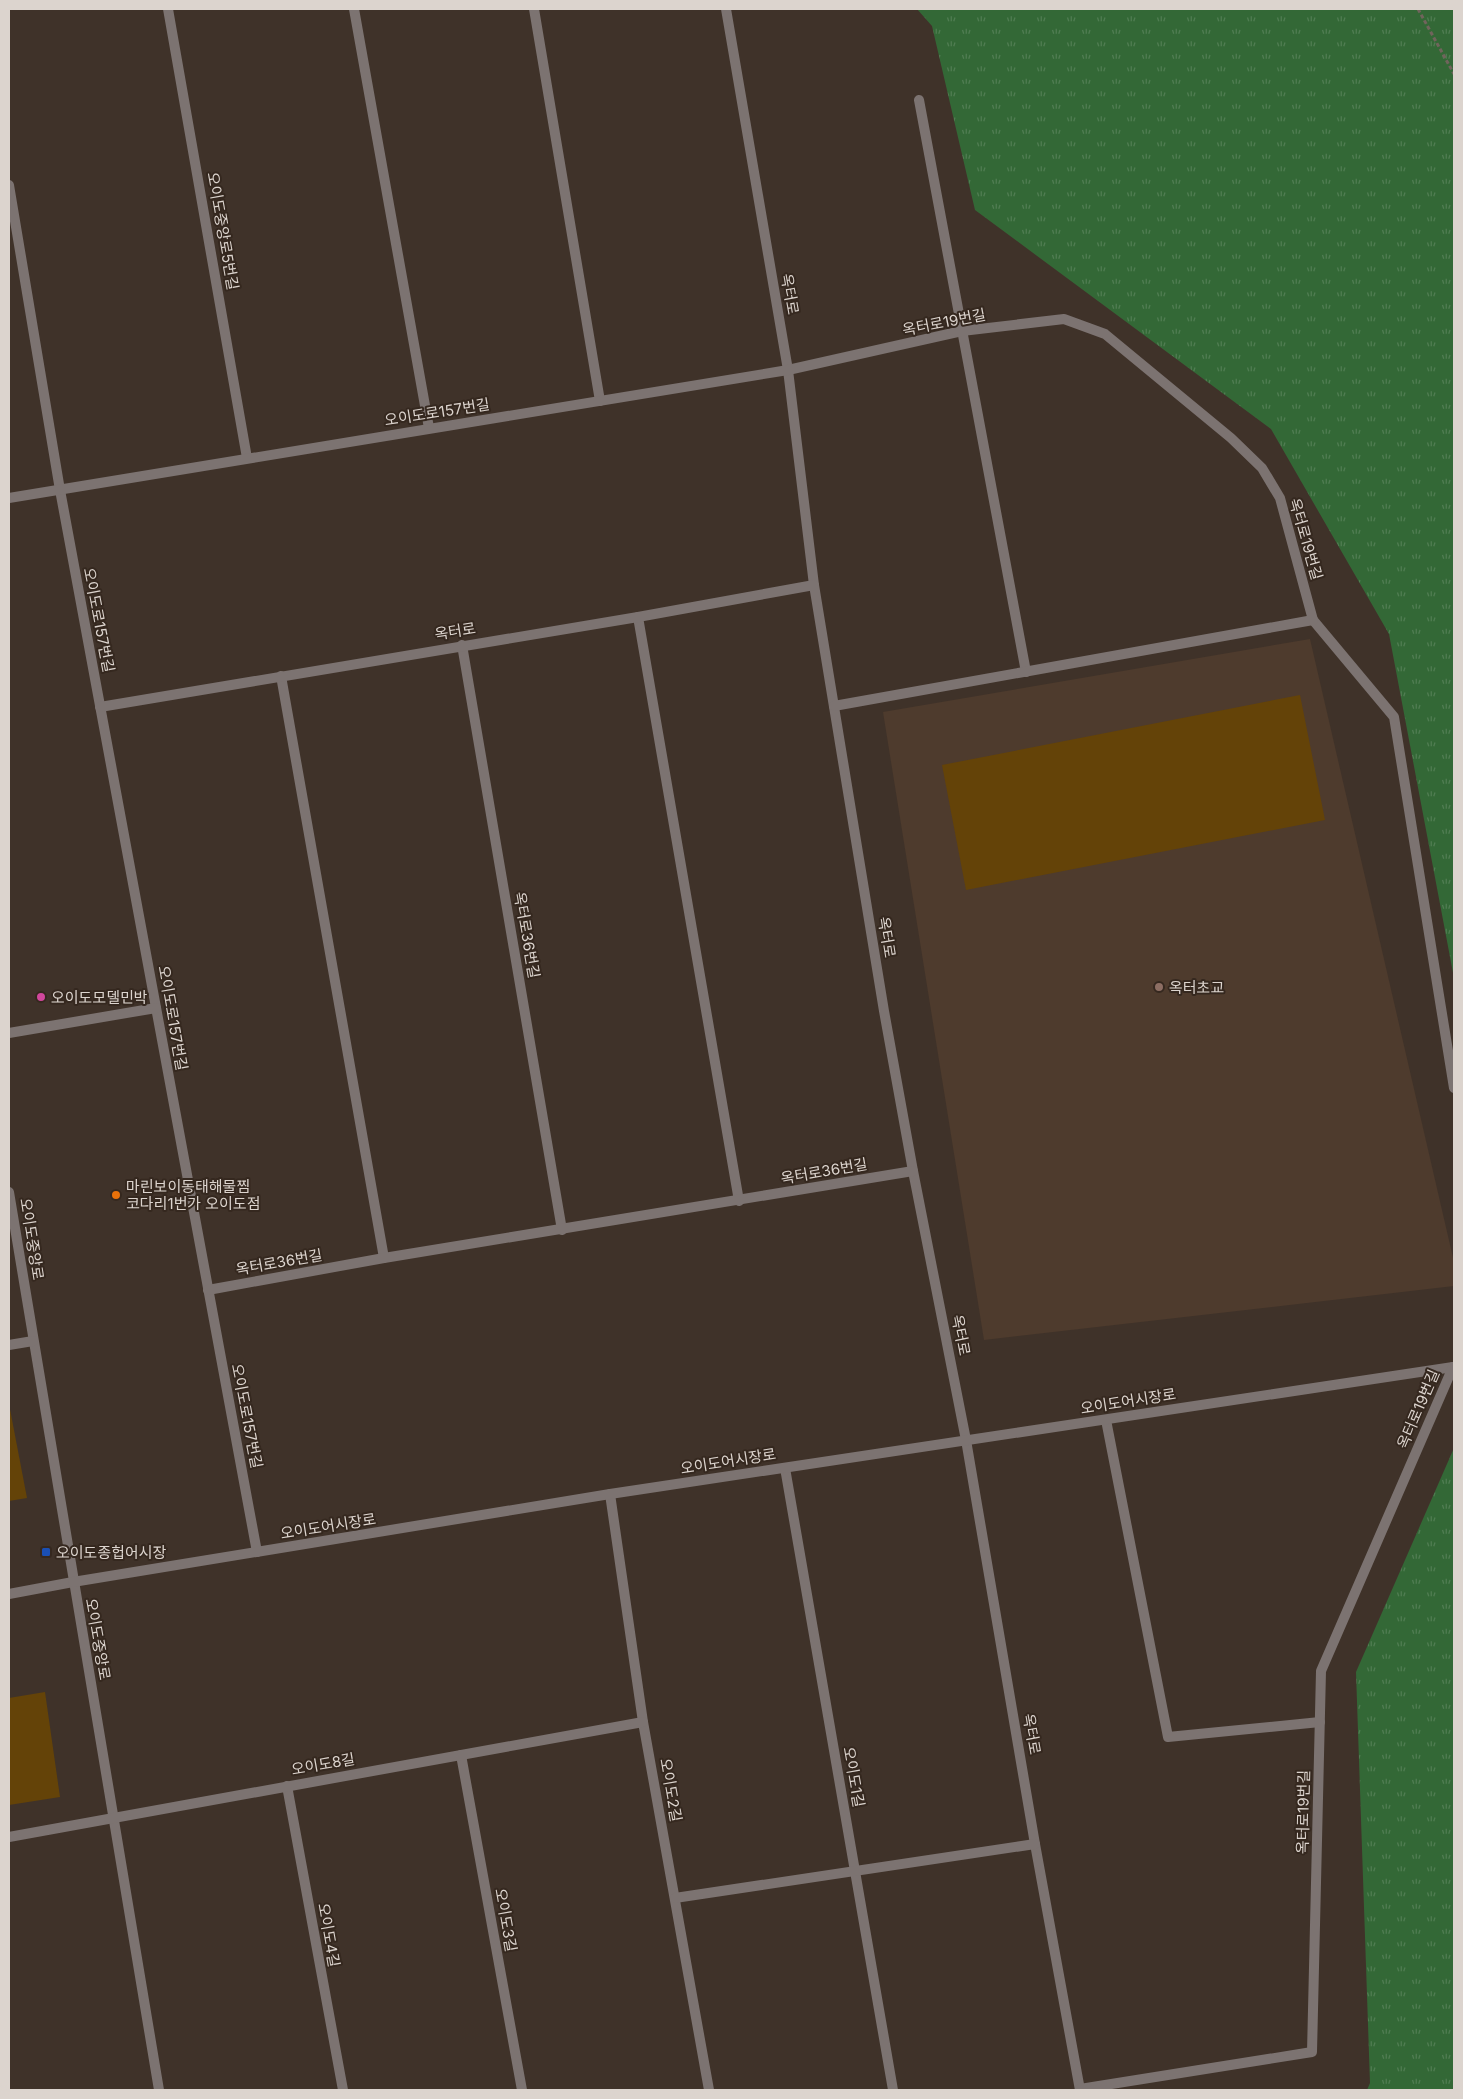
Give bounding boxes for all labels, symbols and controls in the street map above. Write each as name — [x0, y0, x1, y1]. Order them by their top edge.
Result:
street label: 오이도중앙로5번길 — [203, 170, 243, 292]
street label: 옥터로 — [777, 272, 803, 316]
street label: 옥터로19번길 — [901, 305, 987, 339]
street label: 오이도로157번길 — [383, 394, 491, 430]
street label: 옥터로19번길 — [1285, 496, 1327, 582]
street label: 오이도로157번길 — [80, 566, 118, 674]
street label: 옥터로 — [433, 618, 477, 644]
street label: 옥터로36번길 — [510, 890, 544, 980]
street label: 옥터로 — [874, 915, 900, 959]
street label: 오이도로157번길 — [154, 964, 192, 1072]
place label: 옥터초교 — [1169, 978, 1224, 997]
marker: 옥터초교 — [1153, 981, 1165, 993]
place label: 오이도모델민박 — [51, 988, 148, 1007]
marker: 오이도모델민박 — [35, 991, 47, 1003]
street label: 옥터로36번길 — [779, 1154, 869, 1188]
place label: 마린보이동태해물찜 코다리1번가 오이도점 — [126, 1177, 261, 1213]
marker: 마린보이동태해물찜 코다리1번가 오이도점 — [110, 1189, 122, 1201]
street label: 오이도중앙로 — [16, 1197, 48, 1281]
street label: 옥터로36번길 — [234, 1245, 324, 1279]
street label: 옥터로 — [948, 1313, 974, 1357]
street label: 오이도로157번길 — [228, 1362, 266, 1470]
street label: 옥터로19번길 — [1393, 1366, 1443, 1452]
street label: 오이도어시장로 — [1079, 1384, 1177, 1418]
street label: 오이도어시장로 — [679, 1444, 777, 1478]
street label: 오이도어시장로 — [279, 1509, 377, 1543]
place label: 오이도종헙어시장 — [56, 1543, 167, 1562]
marker: 오이도종헙어시장 — [40, 1546, 52, 1558]
street label: 오이도중앙로 — [81, 1597, 115, 1681]
street label: 옥터로 — [1019, 1712, 1045, 1756]
street label: 오이도1길 — [839, 1745, 869, 1809]
street label: 오이도8길 — [290, 1749, 356, 1779]
street label: 오이도2길 — [656, 1757, 686, 1823]
street label: 옥터로19번길 — [1293, 1770, 1313, 1854]
street label: 오이도3길 — [491, 1887, 521, 1953]
street label: 오이도4길 — [314, 1901, 344, 1969]

